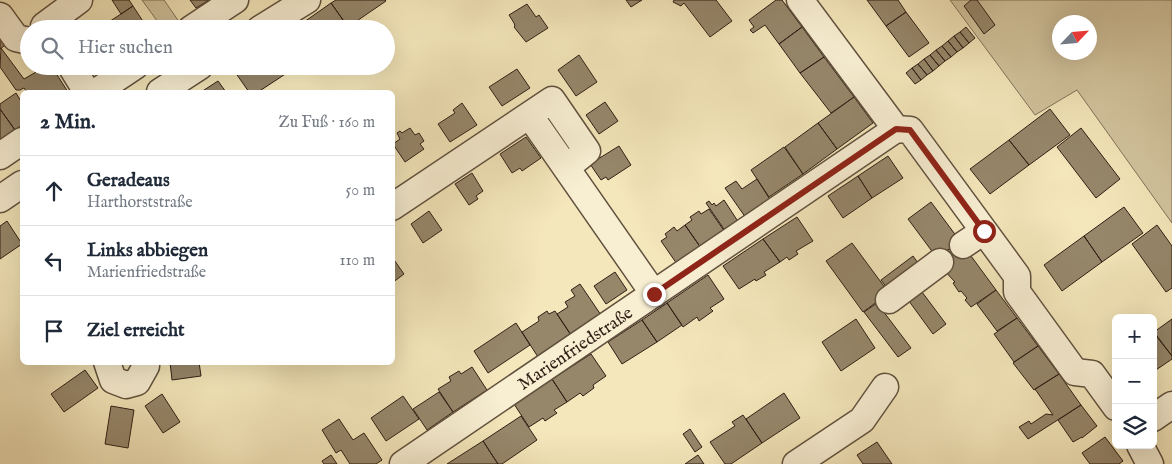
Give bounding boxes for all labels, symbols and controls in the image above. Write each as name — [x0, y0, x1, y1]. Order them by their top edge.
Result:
north arrow — [1052, 15, 1097, 60]
search box — [20, 20, 395, 75]
icon: search — [38, 34, 66, 62]
text: Hier suchen — [78, 36, 173, 60]
text: 2 Min. — [40, 109, 96, 136]
text: Zu Fuß · 160 m — [278, 113, 375, 133]
text: Geradeaus — [87, 169, 170, 193]
icon: ahead — [40, 177, 68, 205]
text: 50 m — [346, 181, 375, 201]
text: Harthorststraße — [87, 193, 193, 213]
route start — [973, 220, 996, 243]
text: Links abbiegen — [87, 239, 208, 263]
icon: left — [40, 247, 68, 275]
text: 110 m — [339, 251, 375, 271]
text: Marienfriedstraße — [87, 263, 206, 283]
route end — [643, 283, 666, 306]
street label: Marienfriedstraße — [514, 302, 638, 396]
map controls — [1112, 314, 1157, 449]
button: + — [1112, 314, 1157, 359]
icon: arrive — [40, 317, 68, 345]
text: Ziel erreicht — [87, 319, 185, 343]
button: − — [1112, 359, 1157, 404]
button: layers — [1112, 404, 1157, 449]

